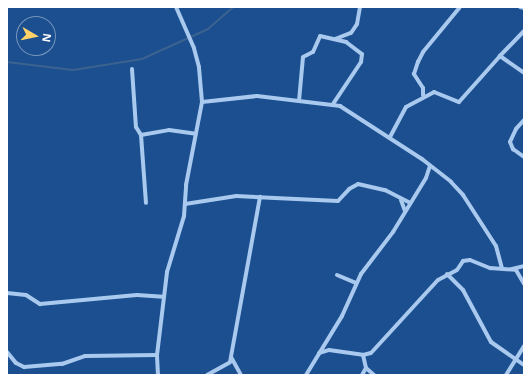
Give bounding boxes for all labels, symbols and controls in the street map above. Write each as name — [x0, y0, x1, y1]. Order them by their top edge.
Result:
north arrow — [16, 16, 56, 56]
text: N — [39, 32, 55, 43]

